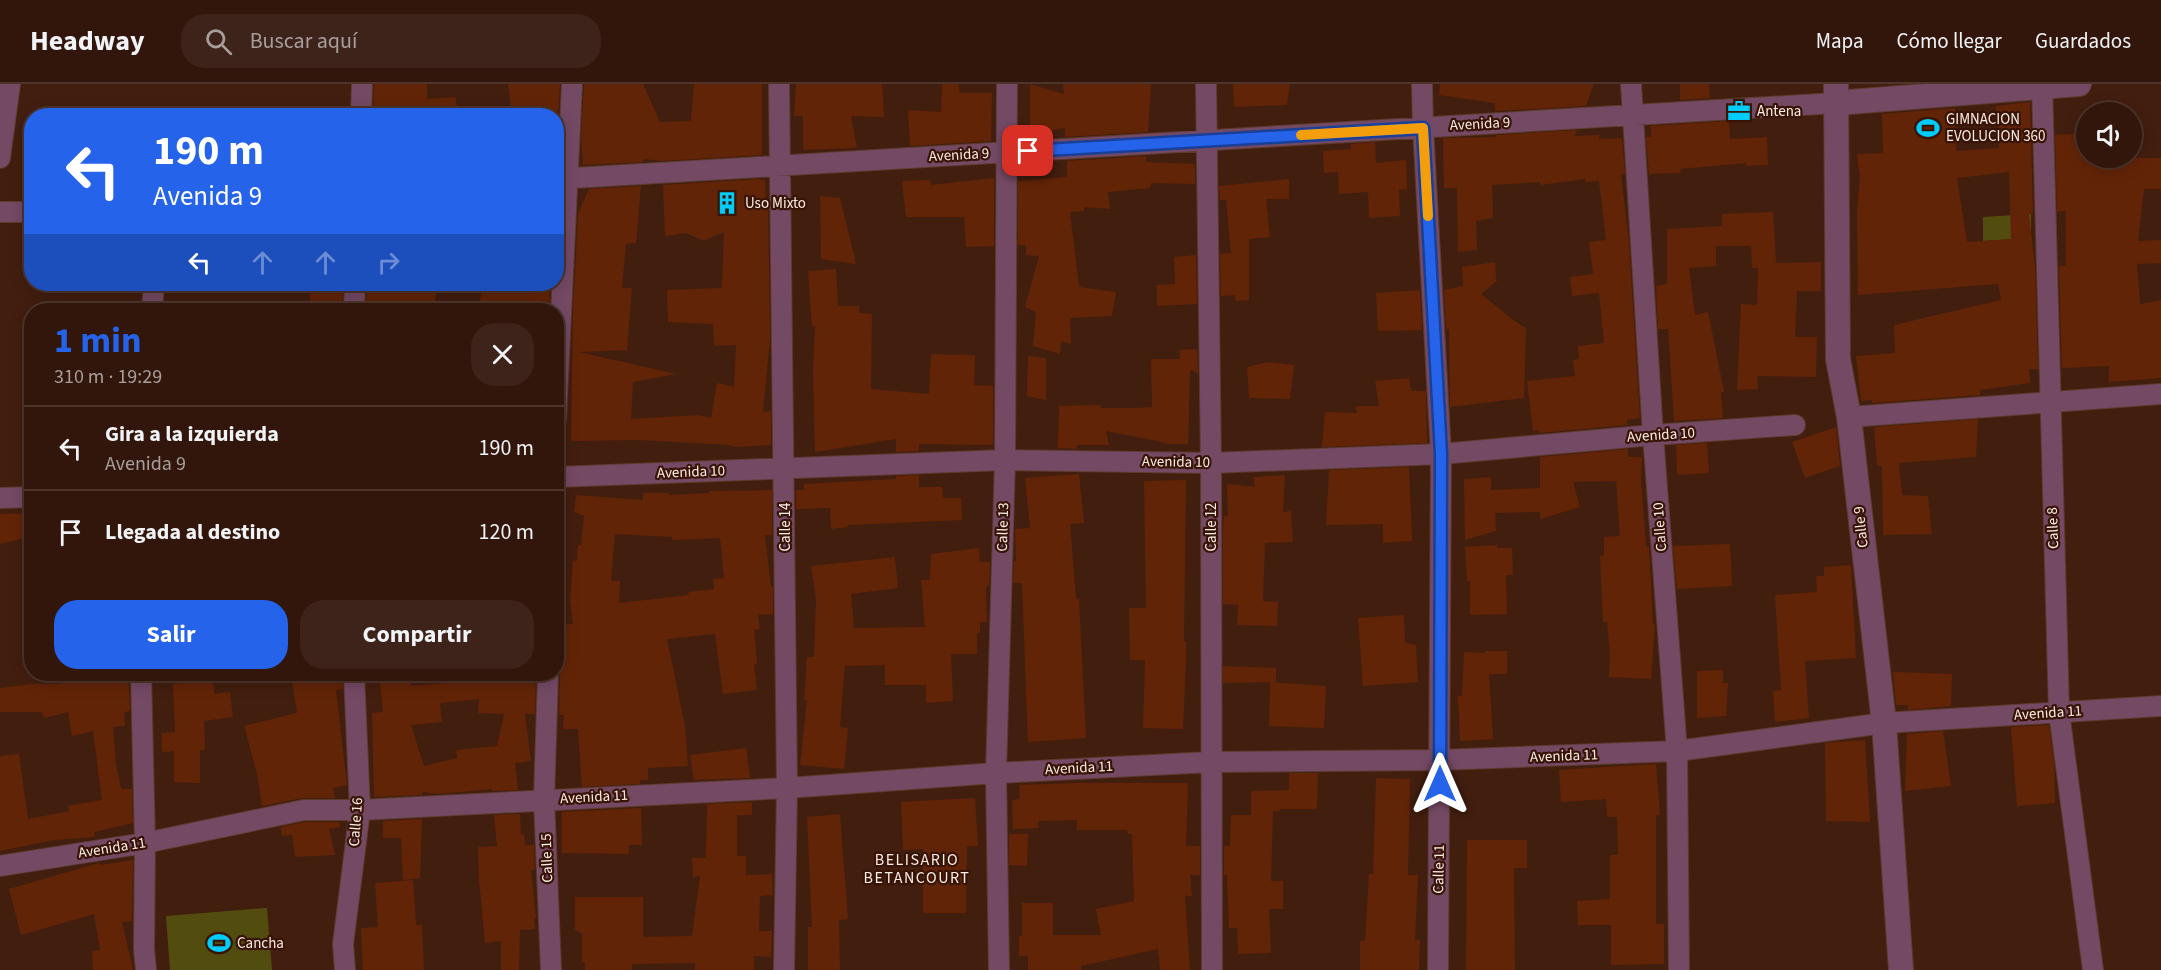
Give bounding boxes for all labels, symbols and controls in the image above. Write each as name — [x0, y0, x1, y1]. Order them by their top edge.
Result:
search box — [181, 14, 601, 68]
text: Headway — [30, 21, 145, 61]
icon: search — [202, 25, 235, 58]
text: Buscar aquí — [250, 25, 357, 57]
text: Mapa — [1816, 26, 1864, 56]
text: Cómo llegar — [1897, 26, 2002, 56]
text: Guardados — [2035, 26, 2131, 56]
office icon: Antena — [1726, 98, 1752, 124]
place label: Antena — [1757, 101, 1801, 122]
map controls — [2076, 102, 2142, 168]
button: sound — [2076, 102, 2142, 168]
place label: GIMNACION EVOLUCION 360 — [1946, 109, 2046, 147]
street label: Avenida 9 — [1449, 112, 1511, 136]
sports icon: GIMNACION EVOLUCION 360 — [1915, 115, 1941, 141]
text: 190 m — [153, 121, 264, 181]
pin — [1002, 125, 1053, 176]
icon: left — [54, 132, 132, 210]
icon: arrive — [1011, 134, 1044, 167]
street label: Avenida 9 — [928, 143, 990, 167]
text: Avenida 9 — [153, 177, 262, 216]
building icon: Uso Mixto — [714, 190, 740, 216]
place label: Uso Mixto — [745, 193, 806, 214]
icon: left — [183, 246, 216, 279]
icon: ahead — [246, 246, 279, 279]
icon: ahead — [309, 246, 342, 279]
icon: right — [372, 246, 405, 279]
text: 1 min — [54, 315, 142, 366]
button: close — [471, 323, 534, 386]
text: 310 m · 19:29 — [54, 363, 162, 391]
text: Gira a la izquierda — [105, 418, 279, 450]
street label: Avenida 10 — [1626, 422, 1696, 448]
icon: left — [54, 432, 87, 465]
text: 190 m — [479, 432, 534, 464]
text: Avenida 9 — [105, 450, 186, 478]
street label: Avenida 10 — [1142, 451, 1210, 473]
street label: Avenida 10 — [657, 460, 725, 484]
street label: Calle 14 — [775, 502, 796, 552]
street label: Calle 13 — [992, 502, 1014, 552]
street label: Calle 12 — [1201, 502, 1222, 552]
street label: Calle 10 — [1648, 502, 1672, 552]
street label: Calle 9 — [1848, 505, 1874, 549]
street label: Calle 8 — [2042, 507, 2064, 549]
icon: arrive — [54, 516, 87, 549]
text: Llegada al destino — [105, 516, 280, 548]
text: 120 m — [479, 516, 534, 548]
button: Salir — [54, 600, 288, 669]
button: Compartir — [300, 600, 534, 669]
street label: Avenida 11 — [2013, 700, 2083, 726]
street label: Avenida 11 — [1530, 744, 1598, 768]
position arrow — [1408, 752, 1472, 816]
street label: Avenida 11 — [1044, 756, 1114, 780]
street label: Avenida 11 — [559, 785, 629, 809]
street label: Calle 16 — [344, 797, 368, 847]
street label: Avenida 11 — [77, 832, 147, 864]
street label: Calle 15 — [536, 833, 558, 883]
street label: Calle 11 — [1428, 844, 1450, 894]
district label: BELISARIO BETANCOURT — [864, 849, 970, 889]
sports icon: Cancha — [206, 930, 232, 956]
place label: Cancha — [237, 933, 284, 954]

